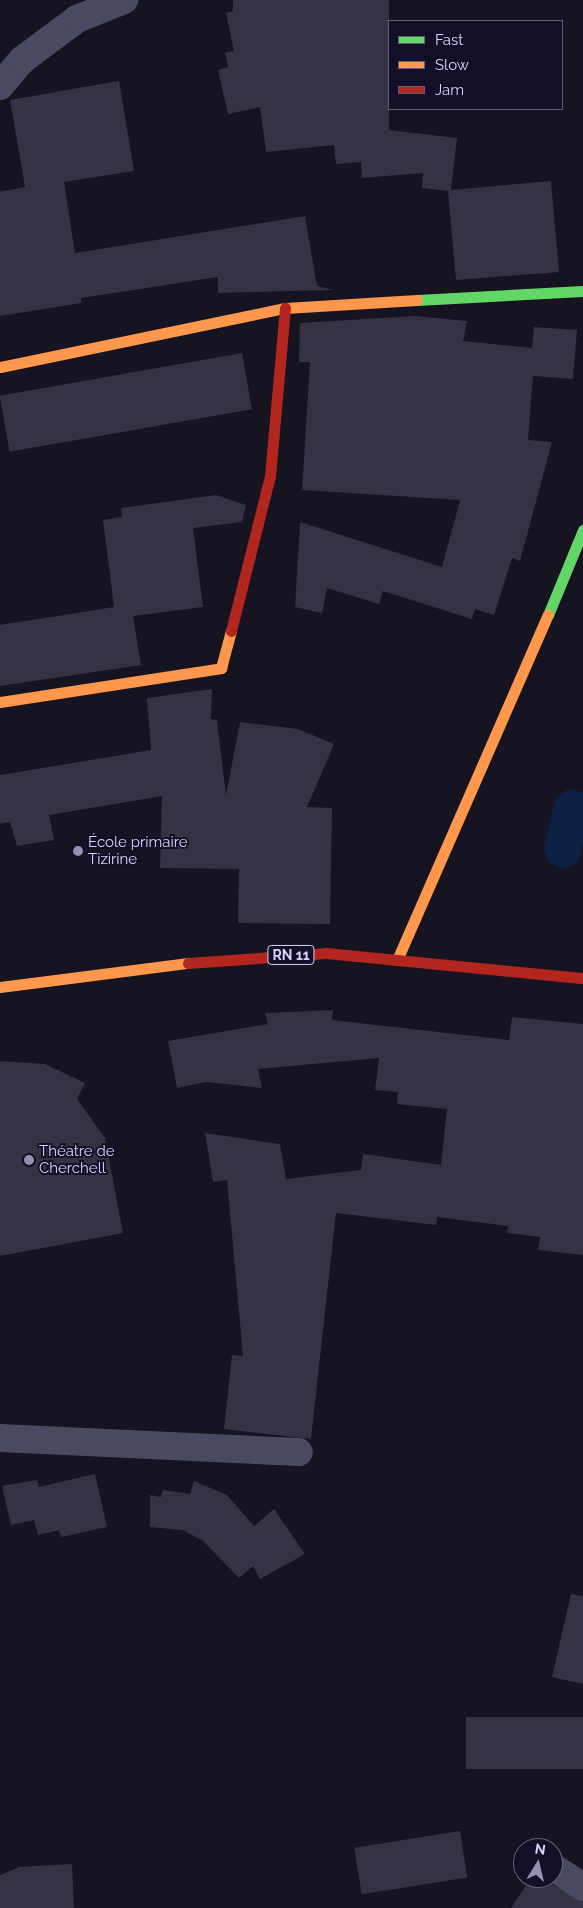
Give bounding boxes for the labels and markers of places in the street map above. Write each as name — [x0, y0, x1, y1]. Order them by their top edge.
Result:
place label: École primaire Tizirine — [88, 833, 188, 868]
marker: École primaire Tizirine — [72, 845, 84, 857]
place label: Théatre de Cherchell — [39, 1142, 115, 1177]
marker: Théatre de Cherchell — [23, 1154, 35, 1166]

